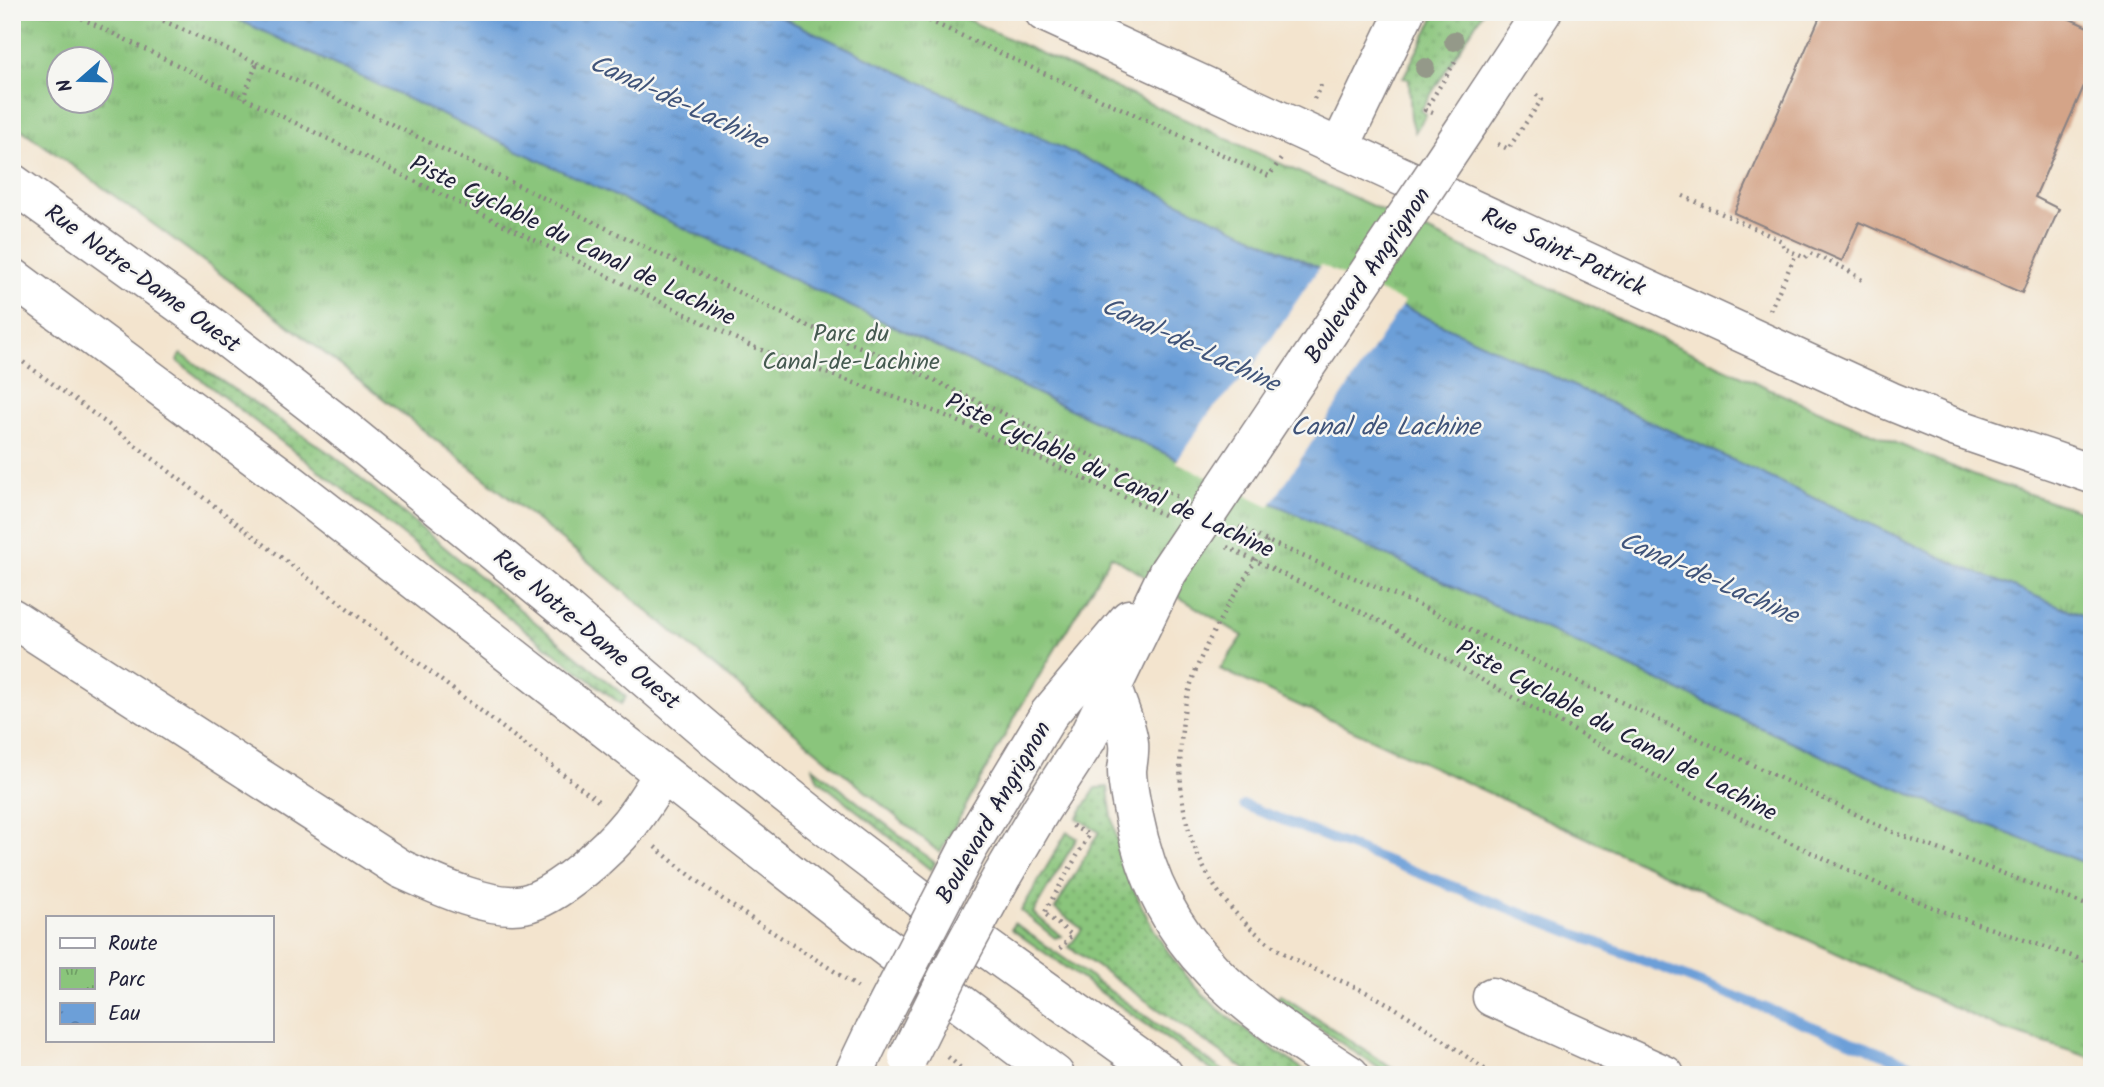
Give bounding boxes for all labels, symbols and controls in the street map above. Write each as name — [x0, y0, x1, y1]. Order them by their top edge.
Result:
water label: Canal-de-Lachine — [582, 43, 776, 163]
north arrow — [46, 46, 116, 116]
text: N — [50, 74, 82, 96]
street label: Piste Cyclable du Canal de Lachine — [402, 145, 742, 338]
street label: Boulevard Angrignon — [1295, 180, 1442, 372]
street label: Rue Notre-Dame Ouest — [36, 194, 249, 364]
street label: Rue Saint-Patrick — [1474, 197, 1653, 308]
water label: Canal-de-Lachine — [1094, 286, 1288, 406]
park label: Parc du Canal-de-Lachine — [762, 315, 940, 382]
street label: Piste Cyclable du Canal de Lachine — [938, 383, 1280, 570]
water label: Canal de Lachine — [1290, 407, 1482, 449]
water label: Canal-de-Lachine — [1612, 521, 1807, 638]
street label: Rue Notre-Dame Ouest — [483, 540, 689, 721]
street label: Piste Cyclable du Canal de Lachine — [1449, 630, 1784, 833]
street label: Boulevard Angrignon — [926, 714, 1063, 912]
legend — [46, 916, 273, 1042]
text: Route — [108, 928, 158, 961]
text: Parc — [108, 964, 146, 997]
text: Eau — [108, 998, 140, 1031]

